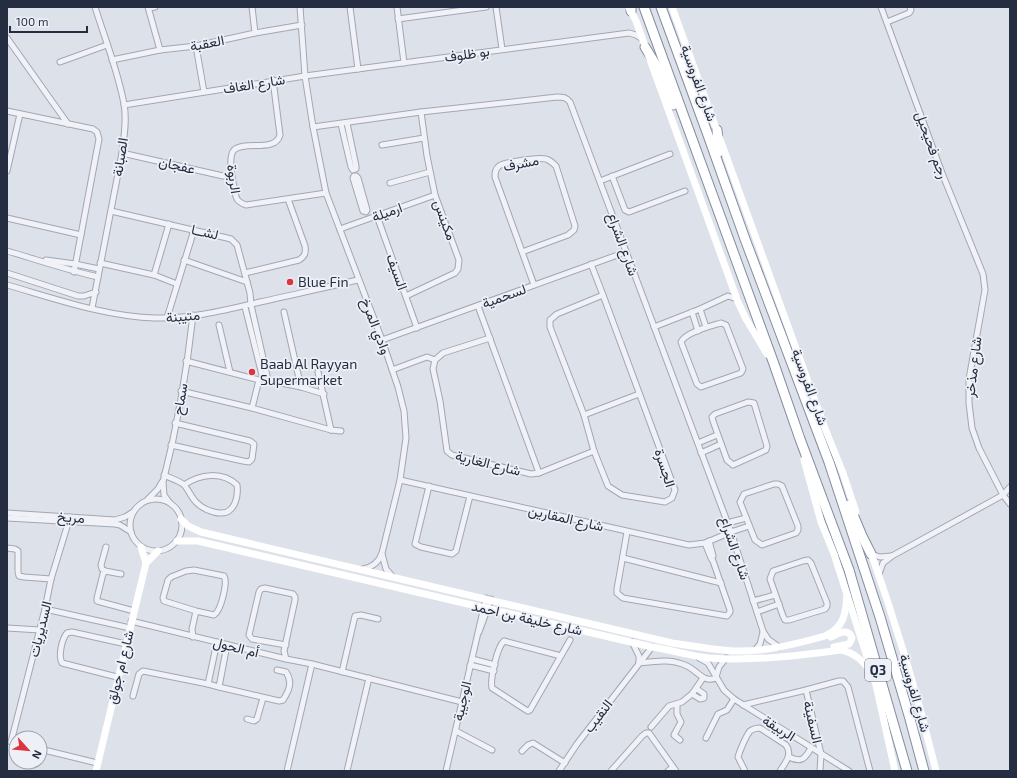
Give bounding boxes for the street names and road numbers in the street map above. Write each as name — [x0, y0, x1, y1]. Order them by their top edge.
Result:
street label: العقبة — [188, 31, 226, 55]
street label: بو ظلوف — [443, 42, 491, 66]
street label: شارع الفروسية — [675, 42, 721, 125]
street label: شارع الغاف — [222, 70, 287, 100]
street label: رجم فحيحيل — [911, 109, 953, 181]
street label: الصبانة — [108, 136, 132, 178]
street label: مشرف — [502, 151, 540, 175]
street label: عفجان — [157, 152, 197, 178]
street label: الربوة — [223, 163, 245, 195]
street label: مكينس — [429, 197, 461, 243]
street label: ارميلة — [369, 198, 405, 226]
street label: شارع الشراع — [601, 210, 643, 279]
street label: لشــا — [190, 220, 220, 243]
street label: السيف — [383, 251, 412, 292]
street label: لسحمية — [479, 280, 528, 311]
street label: وادي المرخ — [354, 295, 395, 358]
street label: متيبنة — [165, 306, 201, 326]
street label: شارع مذخر — [960, 336, 988, 400]
street label: شارع الفروسية — [786, 346, 832, 429]
street label: سماح — [168, 382, 194, 417]
street label: شارع الغارية — [453, 446, 523, 482]
street label: الجسرة — [650, 446, 680, 490]
street label: شارع المقارين — [526, 501, 606, 537]
street label: مريخ — [56, 507, 85, 529]
street label: شارع الشراع — [714, 514, 754, 583]
street label: شارع خليفة بن احمد — [469, 597, 584, 641]
street label: السديريات — [24, 599, 56, 659]
street label: شارع ام جولق — [102, 628, 140, 706]
street label: أم الحول — [211, 633, 261, 662]
street label: شارع الفروسية — [893, 652, 935, 735]
road number: Q3 — [865, 659, 891, 681]
street label: الوجيبة — [449, 679, 475, 723]
street label: النقيب — [580, 696, 616, 736]
street label: السفينة — [800, 699, 827, 745]
street label: الربيقة — [759, 711, 799, 745]

